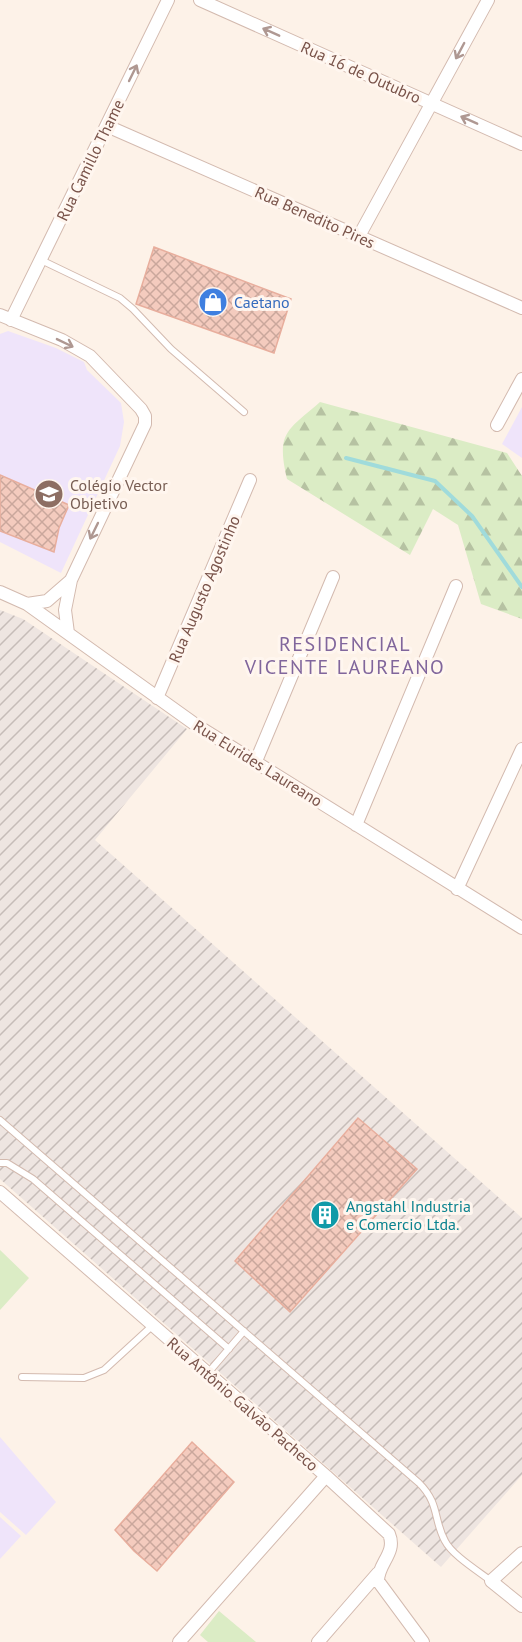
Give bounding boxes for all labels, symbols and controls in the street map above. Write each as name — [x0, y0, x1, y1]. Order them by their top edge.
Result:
one-way arrow — [263, 26, 281, 37]
street label: Rua 16 de Outubro — [298, 37, 424, 107]
one-way arrow — [454, 42, 465, 60]
one-way arrow — [127, 64, 139, 82]
street label: Rua Camillo Thame — [52, 96, 128, 224]
one-way arrow — [460, 114, 478, 126]
street label: Rua Benedito Pires — [252, 182, 378, 252]
shop icon: Caetano — [197, 286, 229, 318]
place label: Caetano — [234, 292, 290, 312]
one-way arrow — [56, 337, 74, 349]
place label: Colégio Vector Objetivo — [70, 475, 168, 513]
school or university icon: Colégio Vector Objetivo — [33, 478, 65, 510]
street label: Rua Augusto Agostinho — [164, 512, 244, 666]
one-way arrow — [88, 522, 100, 540]
district label: RESIDENCIAL VICENTE LAUREANO — [244, 631, 445, 680]
street label: Rua Eurides Laureano — [190, 715, 326, 811]
place label: Angstahl Industria e Comercio Ltda. — [346, 1196, 471, 1234]
building icon: Angstahl Industria e Comercio Ltda. — [309, 1199, 341, 1231]
street label: Rua Antônio Galvão Pacheco — [163, 1333, 323, 1475]

